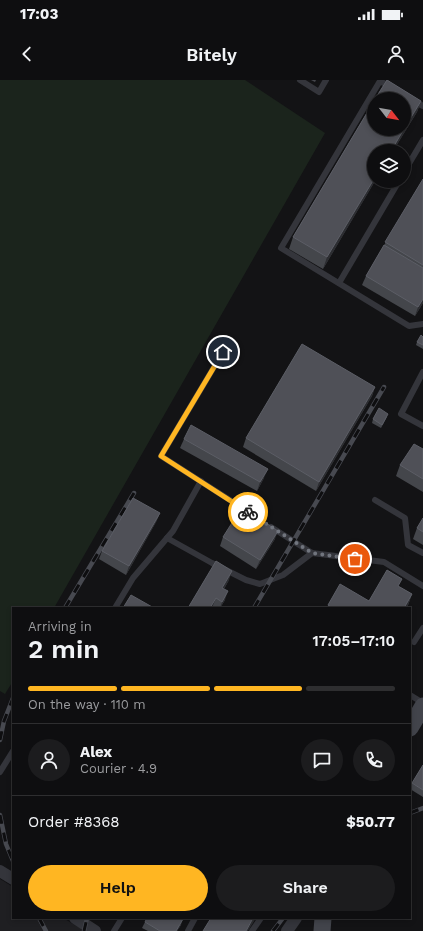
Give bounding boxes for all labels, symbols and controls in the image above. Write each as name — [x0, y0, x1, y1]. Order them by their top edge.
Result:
text: 17:03 — [20, 5, 58, 23]
icon: back — [16, 43, 38, 65]
icon: person — [385, 43, 407, 65]
text: Bitely — [186, 44, 237, 65]
north arrow — [367, 92, 411, 136]
map controls — [367, 92, 411, 188]
button: layers — [367, 144, 411, 188]
pin — [206, 335, 240, 369]
icon: home — [212, 341, 234, 363]
courier — [228, 492, 268, 532]
icon: bike — [237, 501, 259, 523]
pin — [338, 542, 372, 576]
icon: bag — [344, 548, 366, 570]
text: Arriving in — [28, 619, 92, 634]
text: 17:05–17:10 — [313, 632, 395, 650]
text: 2 min — [28, 634, 99, 664]
text: On the way · 110 m — [28, 697, 146, 712]
button: person — [28, 739, 70, 781]
button: chat — [301, 739, 343, 781]
button: phone — [353, 739, 395, 781]
text: Alex — [80, 743, 112, 761]
text: Courier · 4.9 — [80, 761, 157, 776]
text: Order #8368 — [28, 813, 120, 831]
text: $50.77 — [346, 813, 395, 831]
button: Help — [28, 865, 208, 911]
button: Share — [216, 865, 395, 911]

